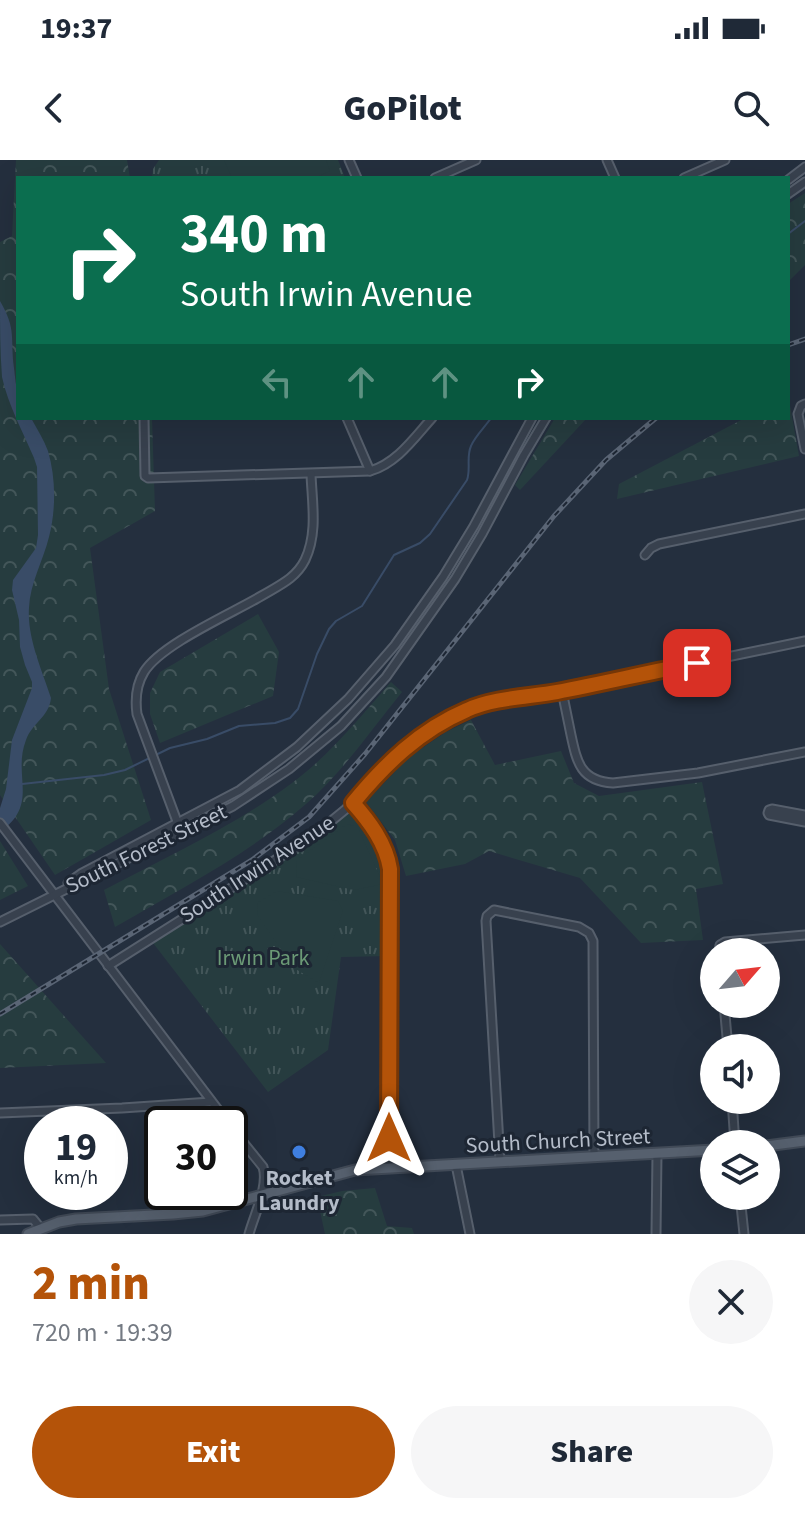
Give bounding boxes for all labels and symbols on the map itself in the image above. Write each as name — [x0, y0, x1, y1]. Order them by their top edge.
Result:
pin — [663, 629, 731, 697]
street label: South Forest Street — [60, 796, 233, 902]
street label: South Irwin Avenue — [173, 807, 341, 931]
north arrow — [700, 938, 780, 1018]
park label: Irwin Park — [217, 942, 309, 974]
position arrow — [347, 1096, 431, 1180]
speed limit sign: 30 — [144, 1106, 248, 1210]
street label: South Church Street — [465, 1120, 652, 1162]
marker: Rocket Laundry — [290, 1143, 308, 1161]
place label: Rocket Laundry — [258, 1162, 340, 1219]

